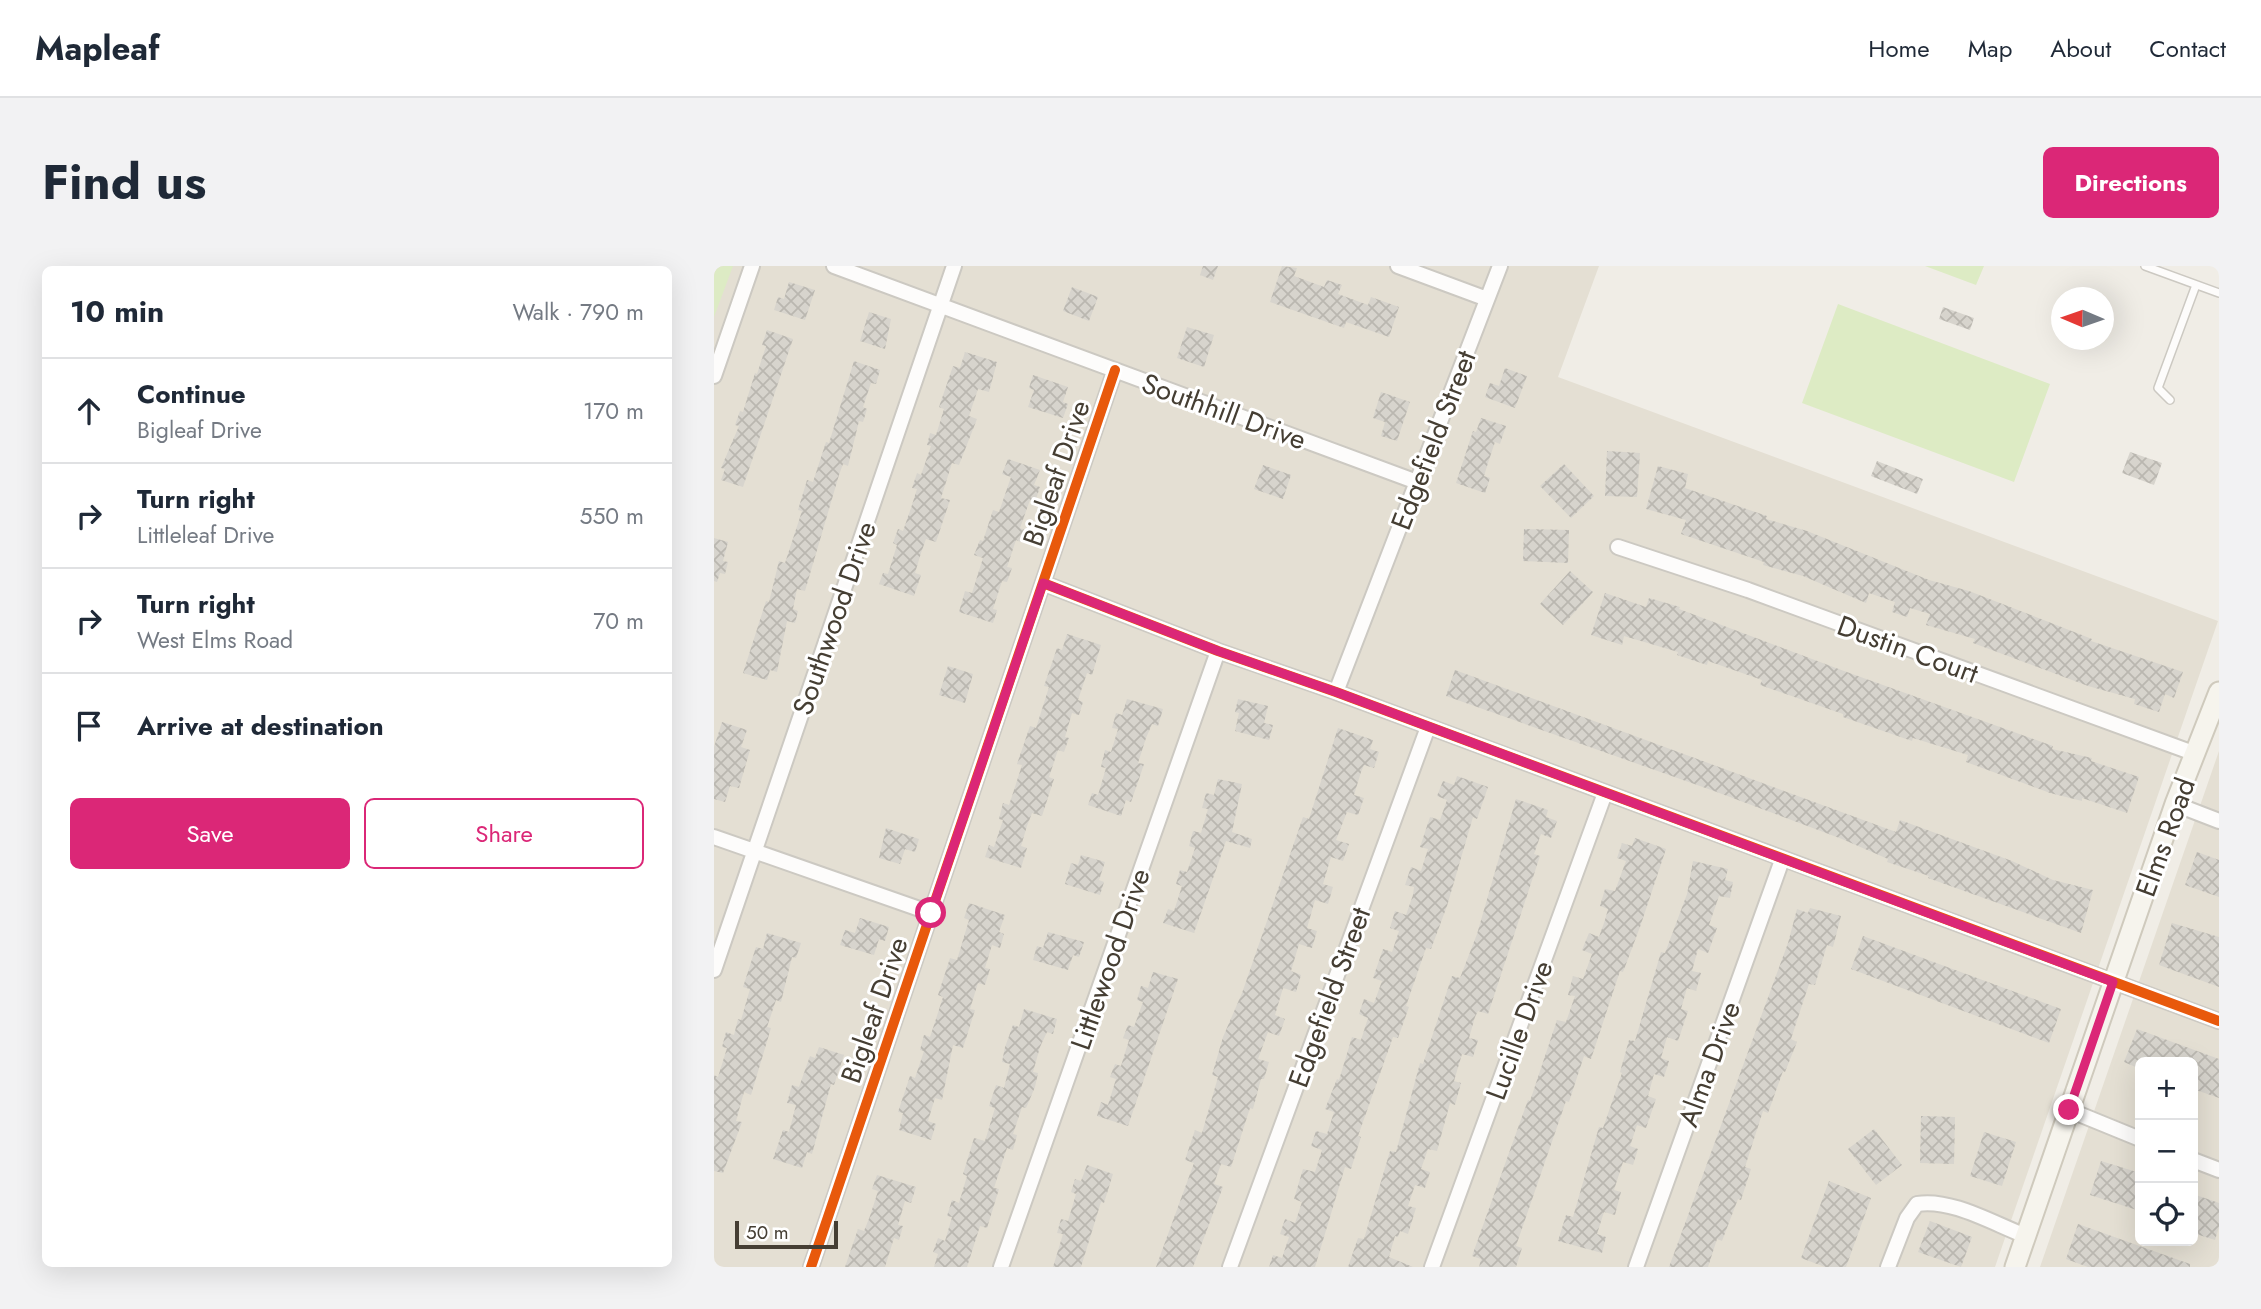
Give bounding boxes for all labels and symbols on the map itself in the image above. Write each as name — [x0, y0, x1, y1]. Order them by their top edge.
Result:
north arrow — [2051, 287, 2114, 350]
street label: Edgefield Street — [1380, 344, 1487, 536]
street label: Southhill Drive — [1136, 363, 1312, 460]
street label: Bigleaf Drive — [1012, 395, 1101, 552]
street label: Southwood Drive — [782, 516, 887, 721]
street label: Dustin Court — [1831, 605, 1984, 694]
street label: Elms Road — [2125, 772, 2206, 902]
street label: Littlewood Drive — [1060, 863, 1161, 1055]
route start — [915, 897, 946, 928]
street label: Edgefield Street — [1278, 901, 1381, 1093]
street label: Bigleaf Drive — [830, 932, 919, 1089]
street label: Lucille Drive — [1475, 955, 1564, 1105]
street label: Alma Drive — [1668, 996, 1751, 1133]
route end — [2053, 1094, 2084, 1125]
scale bar — [735, 1218, 838, 1250]

